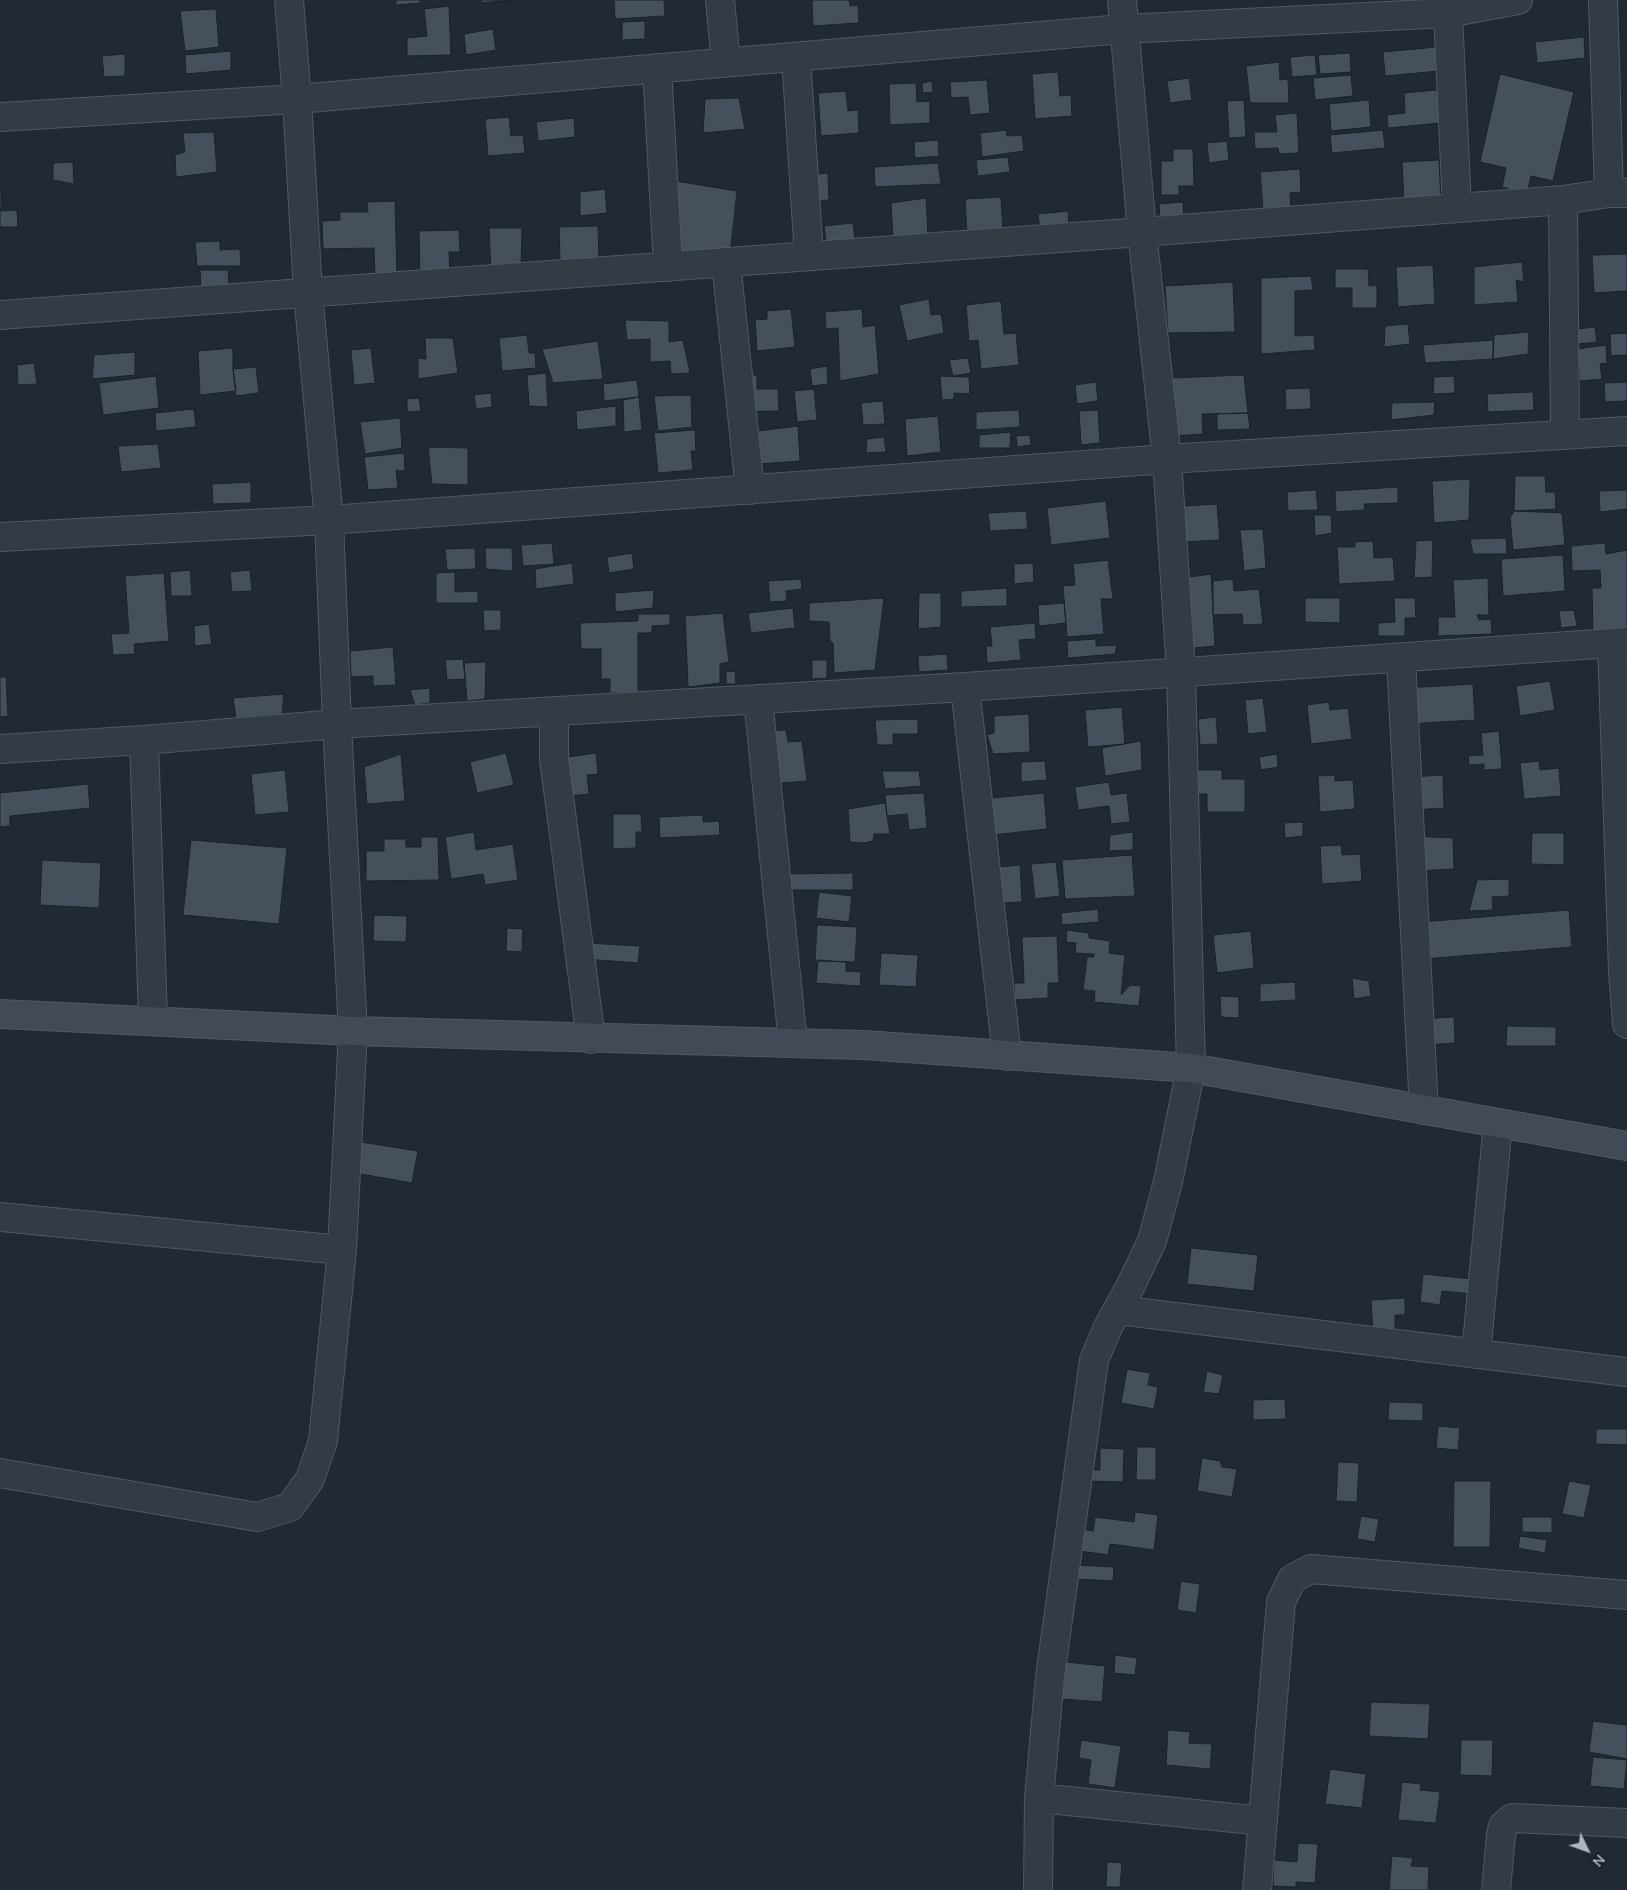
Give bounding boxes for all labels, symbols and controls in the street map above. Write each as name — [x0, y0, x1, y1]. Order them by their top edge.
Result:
north arrow — [1562, 1825, 1612, 1875]
text: N — [1588, 1850, 1609, 1871]

